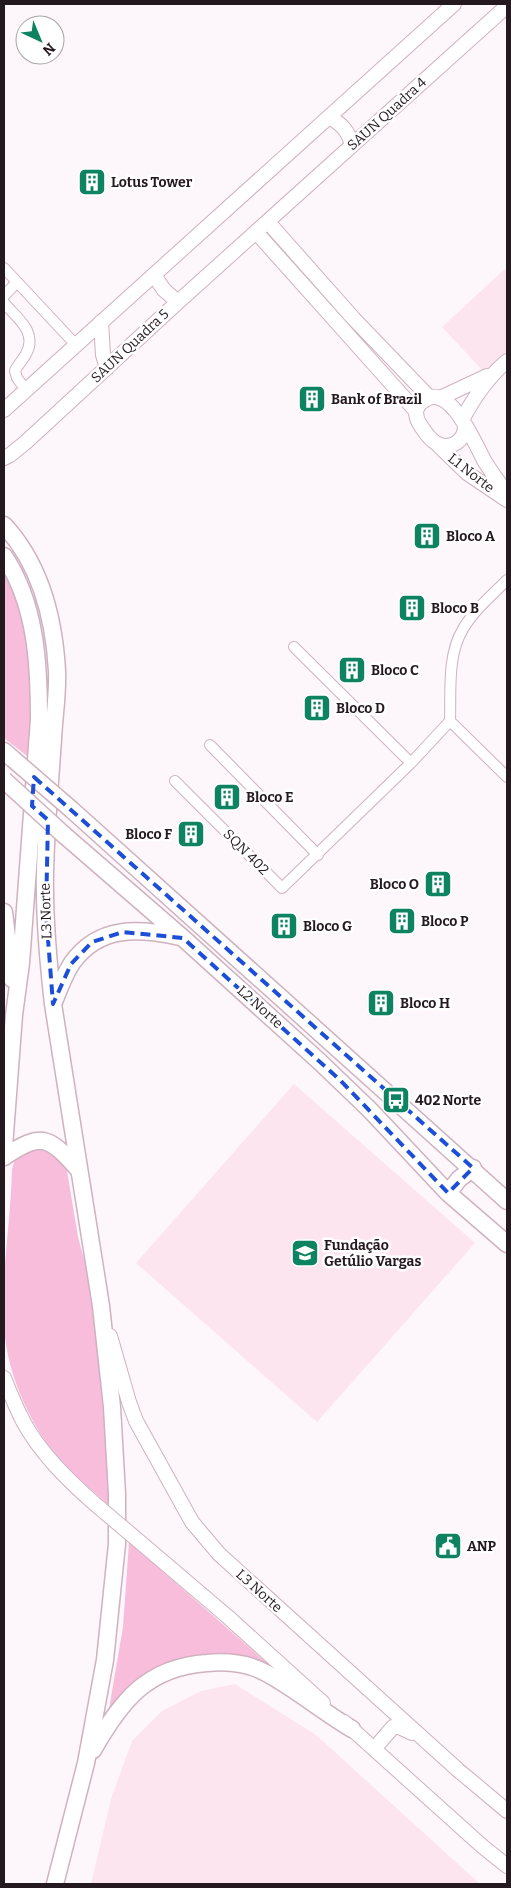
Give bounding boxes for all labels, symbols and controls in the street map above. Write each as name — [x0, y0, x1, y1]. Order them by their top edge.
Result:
north arrow — [15, 15, 65, 65]
text: N — [39, 39, 58, 59]
street label: SAUN Quadra 4 — [344, 74, 430, 154]
building icon: Lotus Tower — [77, 167, 107, 197]
place label: Lotus Tower — [111, 174, 193, 191]
street label: SAUN Quadra 5 — [88, 306, 172, 386]
building icon: Bank of Brazil — [297, 384, 327, 414]
place label: Bank of Brazil — [331, 391, 423, 408]
street label: L1 Norte — [445, 450, 497, 496]
building icon: Bloco A — [412, 521, 442, 551]
place label: Bloco A — [446, 528, 495, 545]
building icon: Bloco B — [397, 593, 427, 623]
place label: Bloco B — [431, 600, 479, 617]
building icon: Bloco C — [337, 655, 367, 685]
place label: Bloco C — [371, 662, 419, 679]
building icon: Bloco D — [302, 693, 332, 723]
place label: Bloco D — [336, 700, 385, 717]
building icon: Bloco E — [212, 782, 242, 812]
place label: Bloco E — [246, 789, 294, 806]
building icon: Bloco F — [176, 819, 206, 849]
place label: Bloco F — [125, 826, 172, 843]
street label: SQN 402 — [220, 826, 272, 878]
building icon: Bloco O — [423, 869, 453, 899]
place label: Bloco O — [370, 876, 419, 893]
street label: L3 Norte — [37, 883, 55, 939]
building icon: Bloco P — [387, 906, 417, 936]
building icon: Bloco G — [269, 911, 299, 941]
place label: Bloco P — [421, 913, 469, 930]
place label: Bloco G — [303, 918, 352, 935]
street label: L2 Norte — [234, 982, 286, 1032]
building icon: Bloco H — [366, 988, 396, 1018]
place label: Bloco H — [400, 995, 450, 1012]
bus stop icon: 402 Norte — [381, 1085, 411, 1115]
place label: 402 Norte — [415, 1092, 481, 1109]
place label: Fundação Getúlio Vargas — [324, 1237, 421, 1270]
school or university icon: Fundação Getúlio Vargas — [290, 1238, 320, 1268]
public building icon: ANP — [433, 1531, 463, 1561]
place label: ANP — [467, 1538, 497, 1555]
street label: L3 Norte — [232, 1566, 286, 1616]

